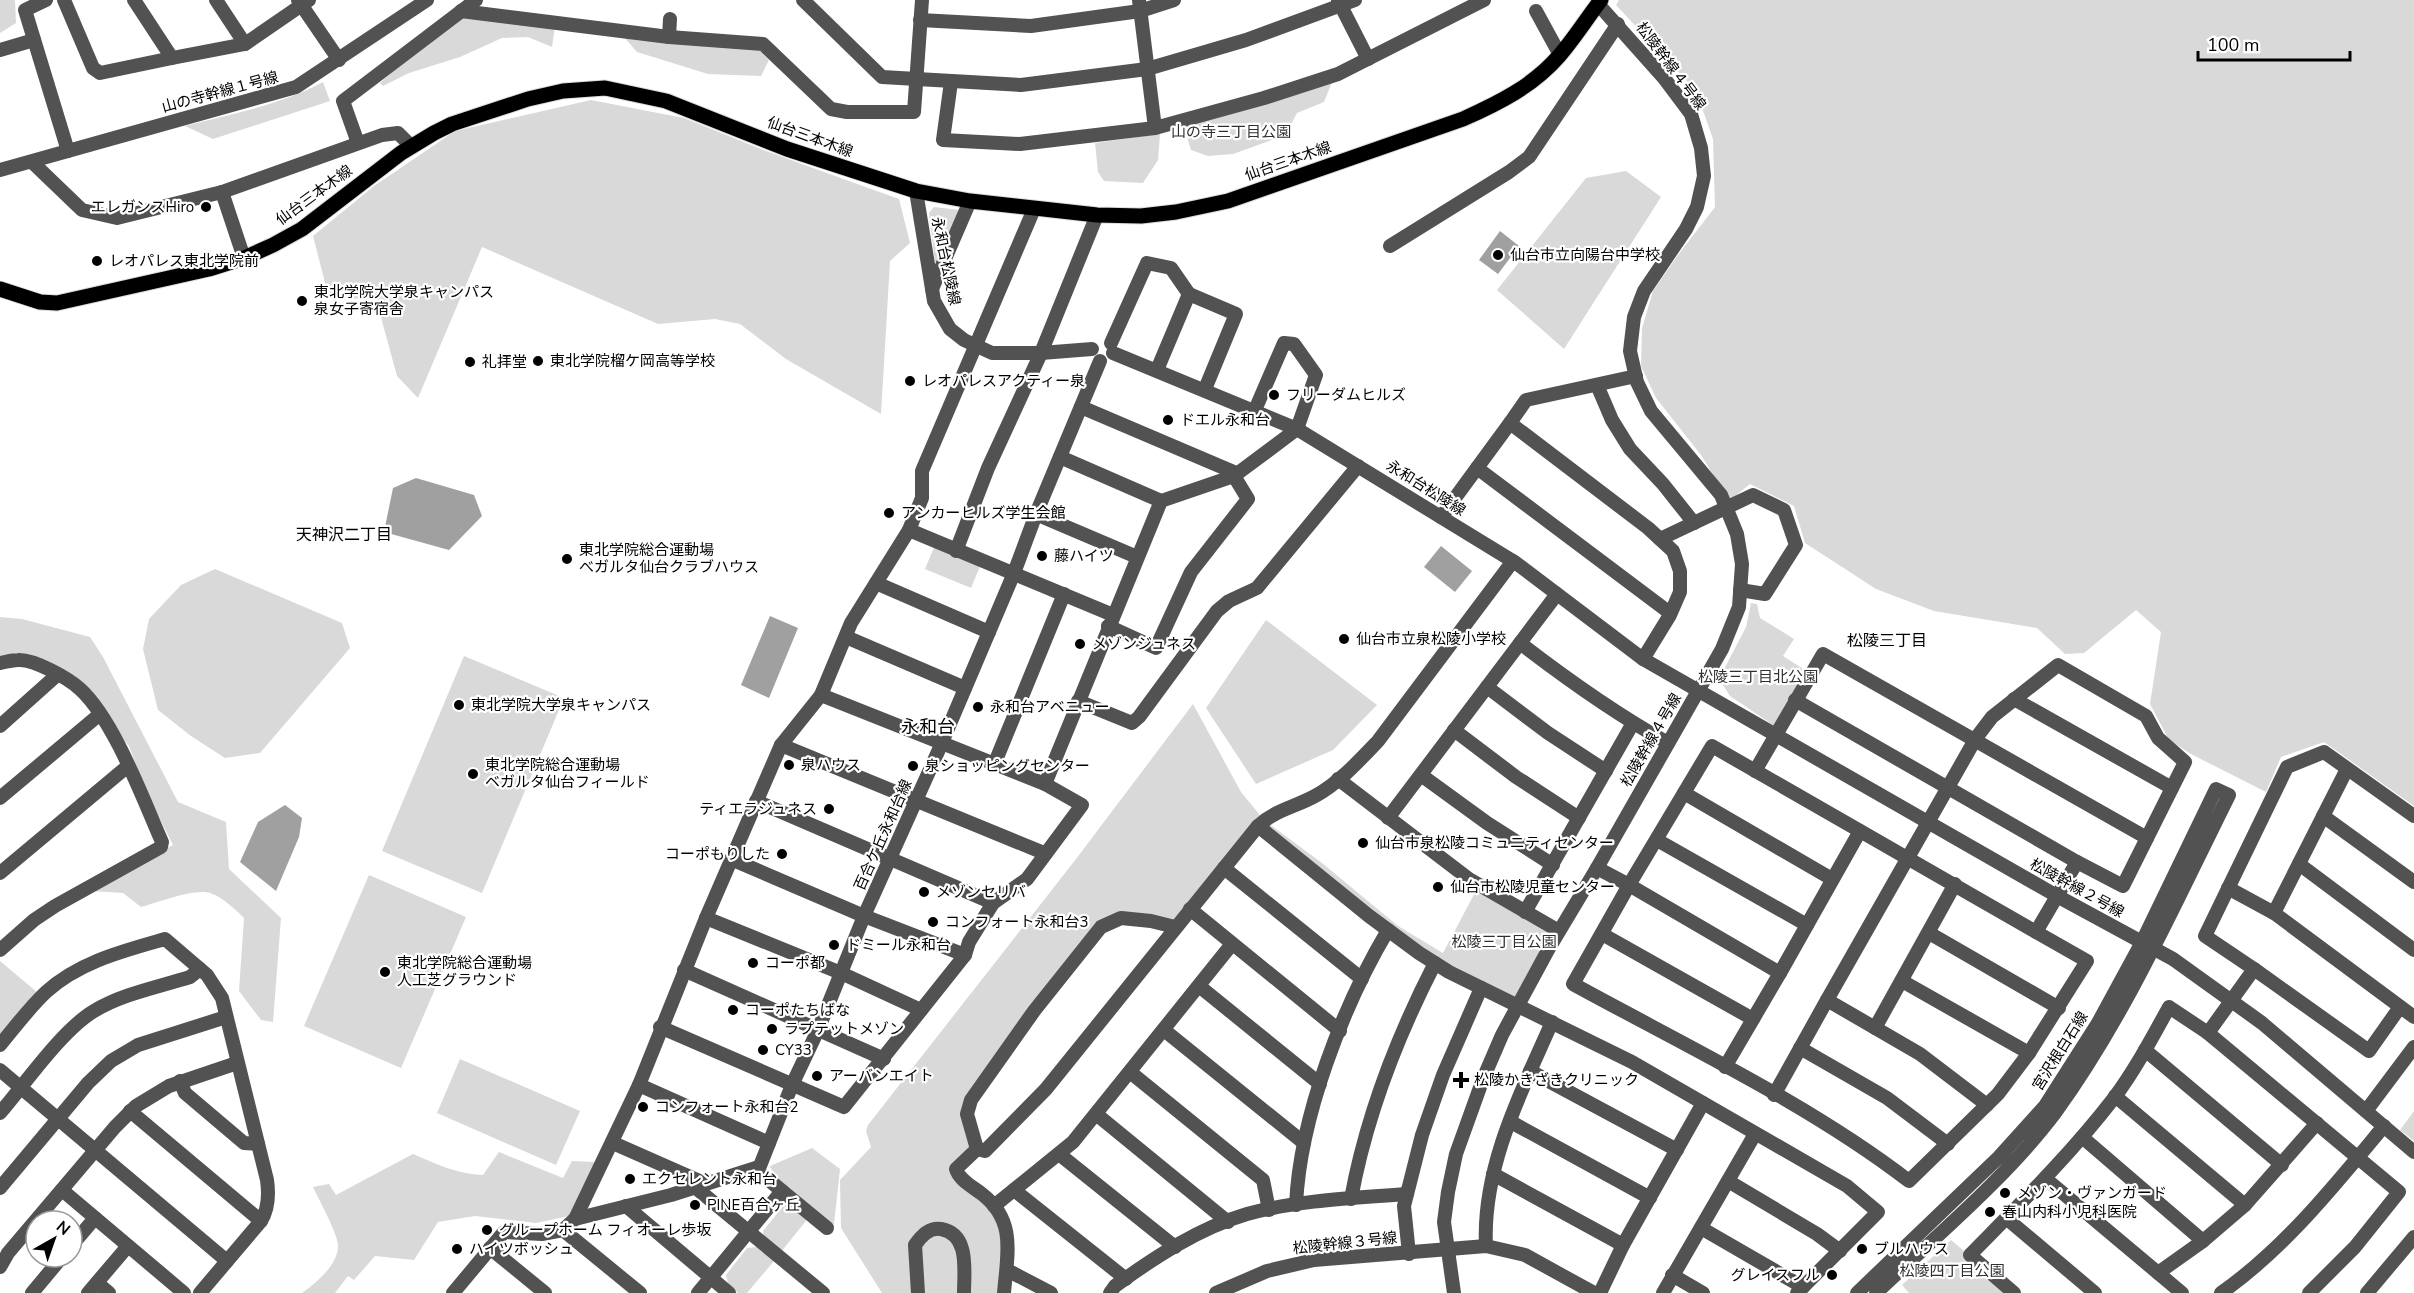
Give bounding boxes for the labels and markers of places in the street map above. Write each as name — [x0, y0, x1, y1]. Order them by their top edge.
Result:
place label: エレガンスHiro — [91, 197, 194, 217]
marker: エレガンスHiro — [199, 200, 213, 214]
place label: 仙台市立向陽台中学校 — [1510, 245, 1660, 265]
marker: 仙台市立向陽台中学校 — [1491, 248, 1505, 262]
place label: レオパレス東北学院前 — [109, 251, 259, 271]
marker: レオパレス東北学院前 — [90, 254, 104, 268]
place label: 東北学院大学泉キャンパス 泉女子寄宿舎 — [314, 282, 494, 319]
marker: 東北学院大学泉キャンパス 泉女子寄宿舎 — [295, 294, 309, 308]
place label: 東北学院榴ケ岡高等学校 — [550, 351, 715, 371]
place label: 礼拝堂 — [482, 352, 527, 372]
marker: 東北学院榴ケ岡高等学校 — [531, 354, 545, 368]
marker: 礼拝堂 — [463, 355, 477, 369]
place label: レオパレスアクティー泉 — [922, 371, 1085, 391]
marker: レオパレスアクティー泉 — [903, 374, 917, 388]
place label: フリーダムヒルズ — [1286, 385, 1406, 405]
marker: フリーダムヒルズ — [1267, 388, 1281, 402]
place label: ドエル永和台 — [1180, 410, 1270, 430]
marker: ドエル永和台 — [1161, 413, 1175, 427]
place label: アンカーヒルズ学生会館 — [901, 503, 1065, 523]
marker: アンカーヒルズ学生会館 — [882, 506, 896, 520]
place label: 東北学院総合運動場 べガルタ仙台クラブハウス — [579, 540, 759, 577]
place label: 藤ハイツ — [1054, 546, 1114, 566]
marker: 藤ハイツ — [1035, 549, 1049, 563]
marker: 東北学院総合運動場 べガルタ仙台クラブハウス — [560, 552, 574, 566]
place label: 仙台市立泉松陵小学校 — [1356, 629, 1506, 649]
marker: 仙台市立泉松陵小学校 — [1337, 632, 1351, 646]
place label: メゾンジュネス — [1092, 634, 1196, 654]
marker: メゾンジュネス — [1073, 637, 1087, 651]
place label: 東北学院大学泉キャンパス — [471, 695, 651, 715]
place label: 永和台アベニュー — [990, 697, 1110, 717]
marker: 東北学院大学泉キャンパス — [452, 698, 466, 712]
marker: 永和台アベニュー — [971, 700, 985, 714]
place label: 東北学院総合運動場 ベガルタ仙台フィールド — [485, 755, 650, 792]
place label: 泉ハウス — [801, 755, 861, 775]
place label: 泉ショッピングセンター — [925, 756, 1090, 776]
marker: 泉ハウス — [782, 758, 796, 772]
marker: 泉ショッピングセンター — [906, 759, 920, 773]
marker: 東北学院総合運動場 ベガルタ仙台フィールド — [466, 767, 480, 781]
place label: ティエラジュネス — [699, 799, 817, 819]
marker: ティエラジュネス — [822, 802, 836, 816]
place label: 仙台市泉松陵コミュニティセンター — [1375, 833, 1614, 853]
marker: 仙台市泉松陵コミュニティセンター — [1356, 836, 1370, 850]
place label: コーポもりした — [665, 844, 770, 864]
marker: コーポもりした — [775, 847, 789, 861]
place label: 仙台市松陵児童センター — [1450, 877, 1615, 897]
marker: 仙台市松陵児童センター — [1431, 880, 1445, 894]
place label: メゾンセリバ — [936, 882, 1026, 902]
marker: メゾンセリバ — [917, 885, 931, 899]
place label: コンフォート永和台3 — [945, 912, 1089, 932]
marker: コンフォート永和台3 — [926, 915, 940, 929]
place label: ドミール永和台 — [846, 935, 951, 955]
marker: ドミール永和台 — [827, 938, 841, 952]
place label: 東北学院総合運動場 人工芝グラウンド — [397, 953, 532, 990]
place label: コーポ都 — [765, 953, 825, 973]
marker: コーポ都 — [746, 956, 760, 970]
marker: 東北学院総合運動場 人工芝グラウンド — [378, 965, 392, 979]
place label: コーポたちばな — [745, 1000, 850, 1020]
marker: コーポたちばな — [726, 1003, 740, 1017]
place label: ラプテットメゾン — [784, 1019, 904, 1039]
marker: ラプテットメゾン — [765, 1022, 779, 1036]
place label: CY33 — [775, 1040, 812, 1060]
marker: CY33 — [756, 1043, 770, 1057]
place label: アーバンエイト — [829, 1066, 934, 1086]
marker: アーバンエイト — [810, 1069, 824, 1083]
place label: 松陵かきざきクリニック — [1474, 1070, 1639, 1090]
marker: 松陵かきざきクリニック — [1452, 1071, 1470, 1089]
place label: コンフォート永和台2 — [655, 1097, 799, 1117]
marker: コンフォート永和台2 — [636, 1100, 650, 1114]
place label: エクセレント永和台 — [642, 1169, 777, 1189]
marker: エクセレント永和台 — [623, 1172, 637, 1186]
place label: メゾン・ヴァンガード — [2017, 1183, 2167, 1203]
marker: メゾン・ヴァンガード — [1998, 1186, 2012, 1200]
place label: PINE百合ヶ丘 — [707, 1195, 800, 1215]
marker: PINE百合ヶ丘 — [688, 1198, 702, 1212]
place label: 春山内科小児科医院 — [2002, 1202, 2137, 1222]
marker: 春山内科小児科医院 — [1983, 1205, 1997, 1219]
place label: グループホーム フィオーレ歩坂 — [499, 1220, 711, 1240]
marker: グループホーム フィオーレ歩坂 — [480, 1223, 494, 1237]
place label: ハイツボッシュ — [469, 1239, 574, 1259]
place label: ブルハウス — [1874, 1239, 1949, 1259]
marker: ハイツボッシュ — [450, 1242, 464, 1256]
marker: ブルハウス — [1855, 1242, 1869, 1256]
place label: グレイスフル — [1730, 1265, 1820, 1285]
marker: グレイスフル — [1825, 1268, 1839, 1282]

